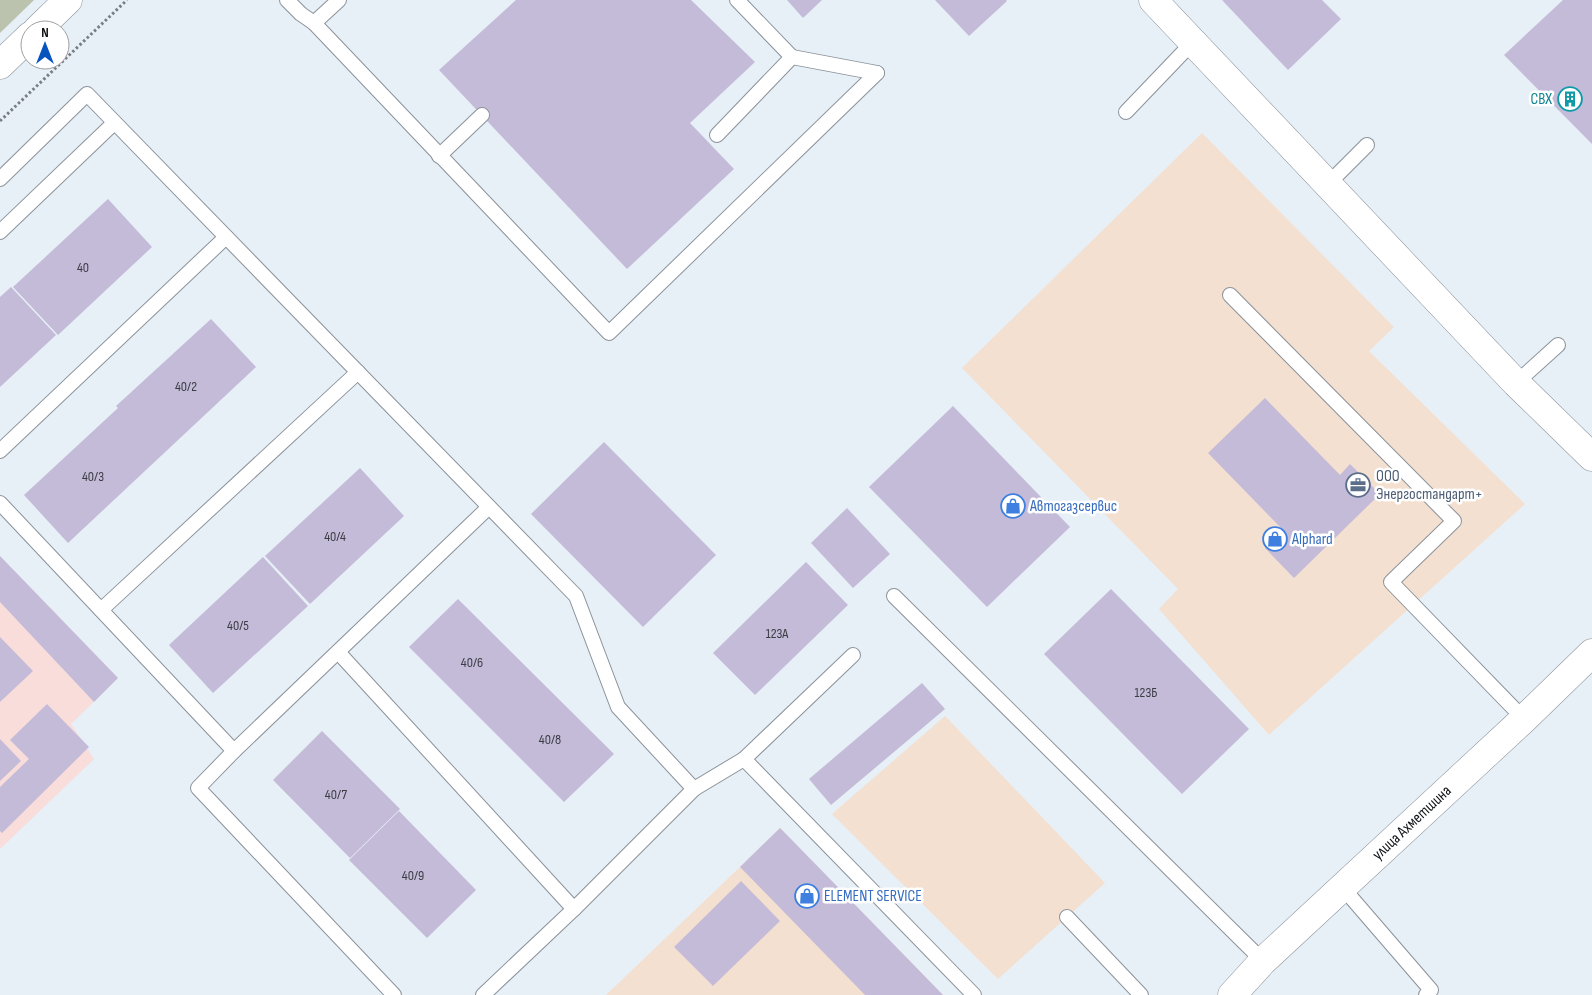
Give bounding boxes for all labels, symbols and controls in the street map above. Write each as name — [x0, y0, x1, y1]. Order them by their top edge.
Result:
north arrow — [20, 20, 70, 70]
text: N — [41, 24, 49, 41]
building icon: СВХ — [1557, 86, 1583, 112]
place label: СВХ — [1530, 90, 1552, 109]
house number: 40 — [77, 259, 89, 276]
house number: 40/2 — [175, 378, 197, 395]
place label: ООО Энергостандарт+ — [1376, 467, 1483, 504]
house number: 40/3 — [82, 468, 104, 485]
office icon: ООО Энергостандарт+ — [1345, 472, 1371, 498]
shop icon: Автогазсервис — [1000, 493, 1026, 519]
place label: Автогазсервис — [1029, 497, 1117, 516]
shop icon: Alphard — [1262, 526, 1288, 552]
house number: 40/4 — [324, 528, 346, 545]
place label: Alphard — [1291, 530, 1333, 549]
house number: 40/5 — [227, 617, 249, 634]
house number: 123А — [766, 625, 789, 642]
house number: 40/6 — [461, 654, 483, 671]
house number: 123Б — [1135, 684, 1157, 701]
house number: 40/8 — [539, 731, 561, 748]
street label: улица Ахметшина — [1369, 782, 1455, 864]
house number: 40/7 — [325, 786, 348, 803]
house number: 40/9 — [402, 867, 424, 884]
shop icon: ELEMENT SERVICE — [794, 883, 820, 909]
place label: ELEMENT SERVICE — [824, 887, 922, 906]

